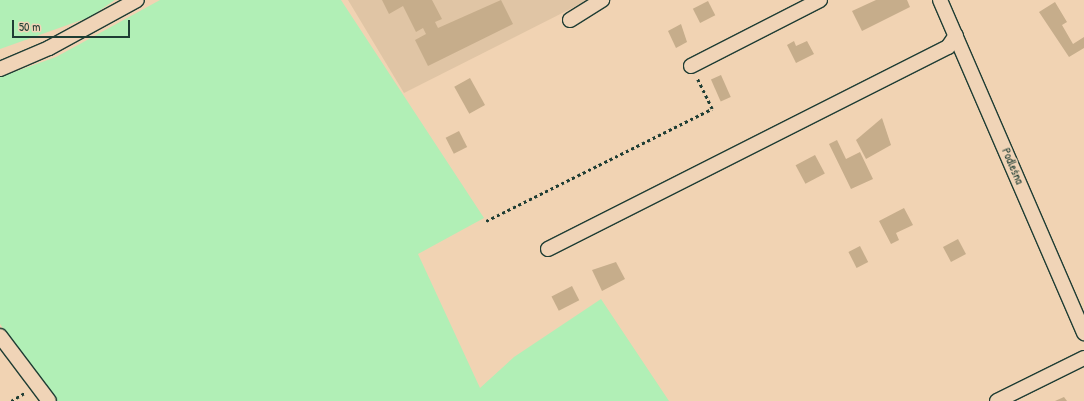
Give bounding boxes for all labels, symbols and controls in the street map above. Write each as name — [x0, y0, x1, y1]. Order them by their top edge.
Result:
scale bar — [14, 12, 132, 38]
text: 50 m — [19, 18, 40, 35]
street label: Podleśna — [999, 146, 1027, 186]

